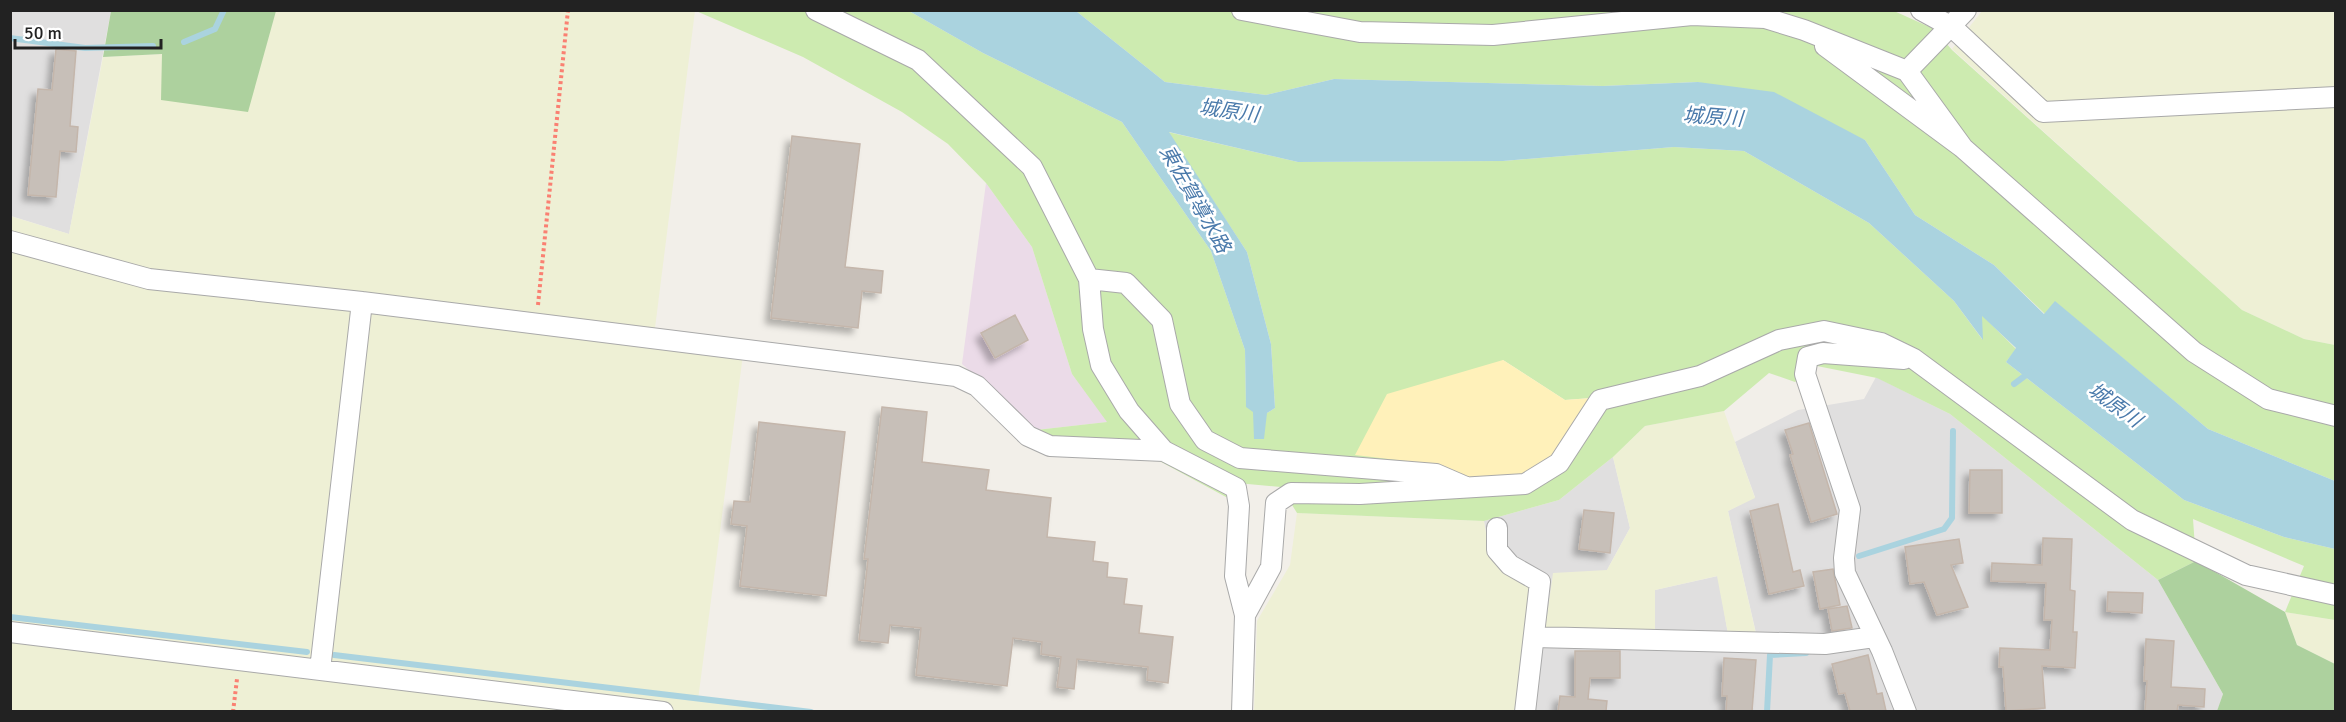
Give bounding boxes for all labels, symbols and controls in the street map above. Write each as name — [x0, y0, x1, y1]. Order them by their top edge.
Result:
scale bar — [15, 12, 160, 50]
text: 50 m — [24, 22, 62, 44]
water label: 城原川 — [1198, 94, 1262, 128]
water label: 城原川 — [1682, 102, 1746, 132]
water label: 東佐賀導水路 — [1154, 141, 1237, 259]
water label: 城原川 — [2083, 377, 2148, 434]

